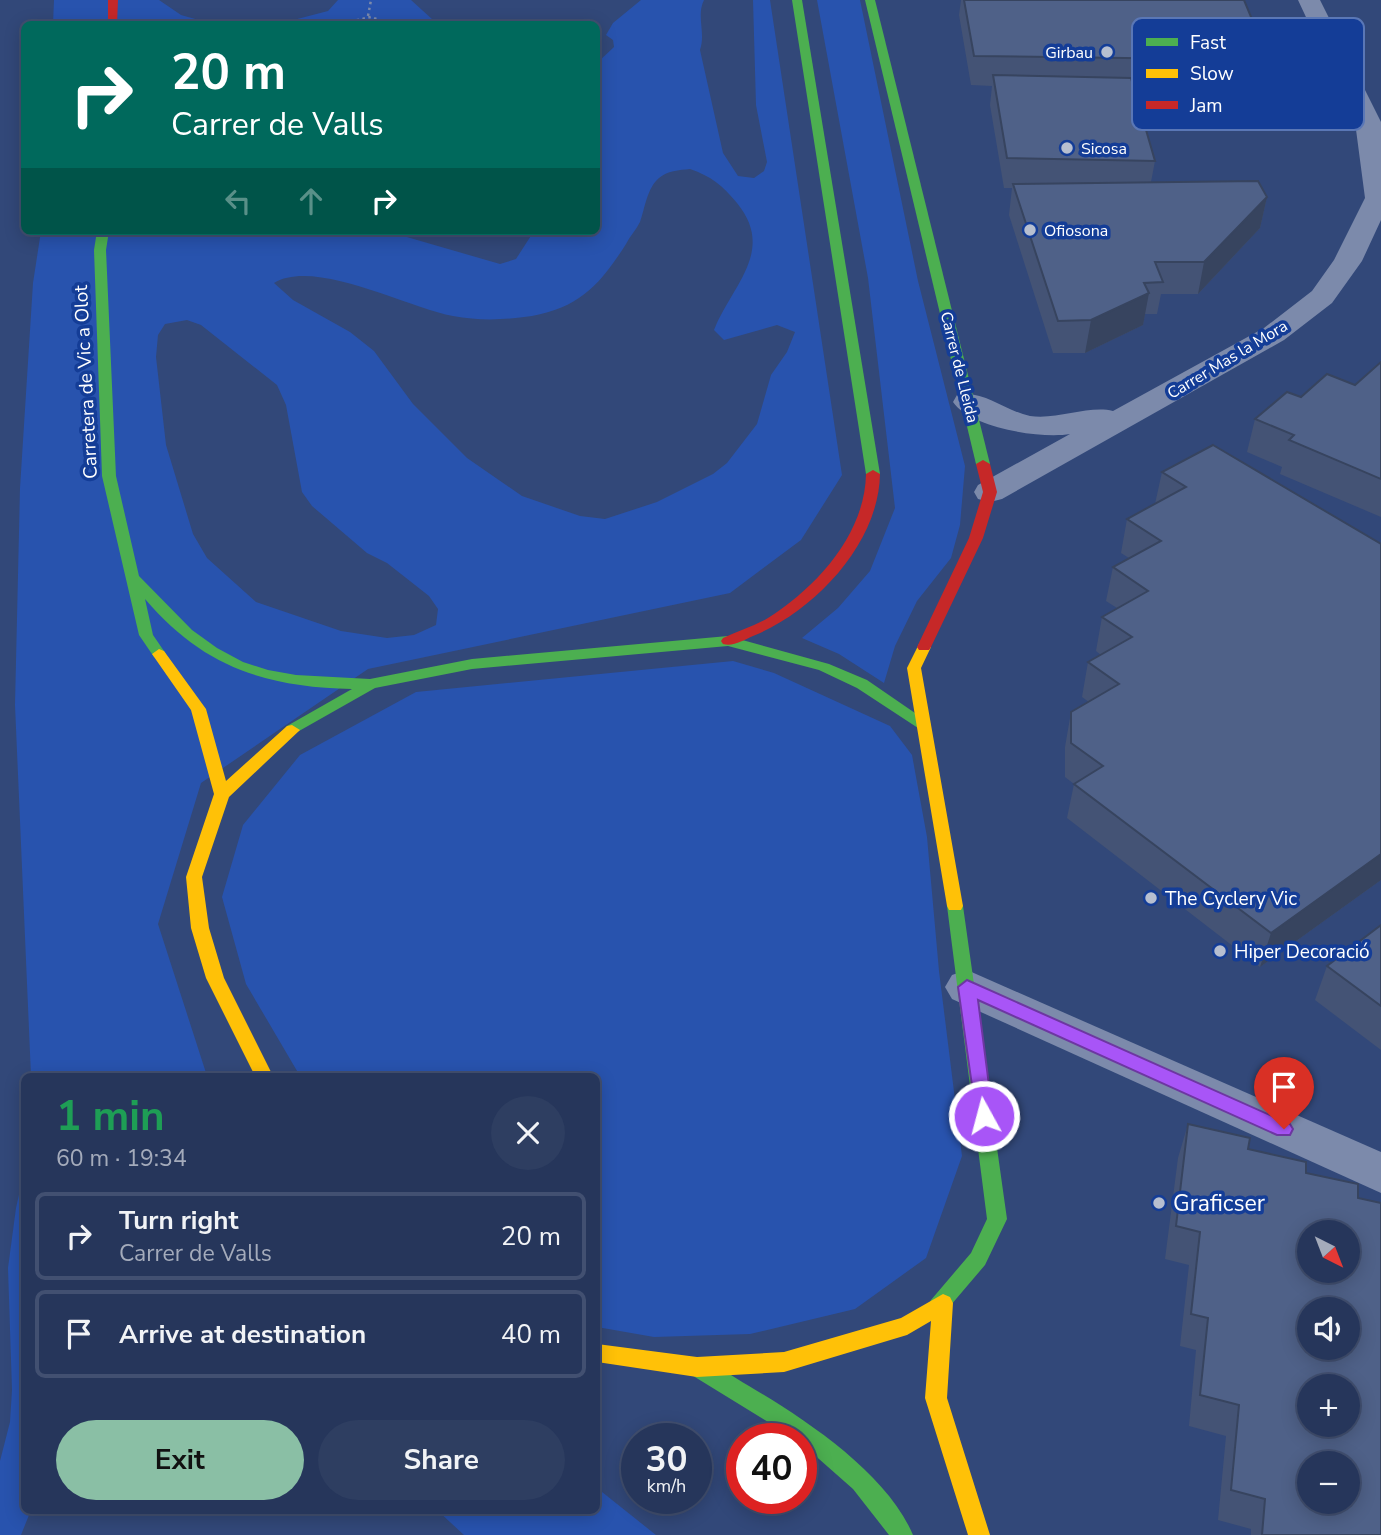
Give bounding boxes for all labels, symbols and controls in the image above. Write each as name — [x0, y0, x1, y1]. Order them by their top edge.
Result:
legend — [1132, 18, 1364, 130]
text: Fast — [1190, 30, 1226, 56]
text: 20 m — [171, 39, 286, 106]
place label: Girbau — [1045, 42, 1093, 64]
marker: Girbau — [1099, 44, 1115, 60]
icon: right — [56, 49, 147, 140]
text: Slow — [1190, 61, 1234, 87]
text: Jam — [1189, 93, 1223, 119]
text: Carrer de Valls — [171, 103, 384, 146]
place label: Sicosa — [1081, 138, 1127, 160]
marker: Sicosa — [1059, 140, 1075, 156]
icon: left — [219, 182, 257, 220]
icon: ahead — [292, 182, 330, 220]
icon: right — [365, 182, 403, 220]
place label: Ofiosona — [1044, 220, 1108, 242]
marker: Ofiosona — [1022, 222, 1038, 238]
street label: Carretera de Vic a Olot — [68, 284, 104, 479]
street label: Carrer de Lleida — [935, 309, 983, 425]
street label: Carrer Mas la Mora — [1163, 315, 1292, 404]
place label: The Cyclery Vic — [1165, 886, 1297, 912]
marker: The Cyclery Vic — [1143, 890, 1159, 906]
place label: Hiper Decoració — [1234, 939, 1370, 965]
marker: Hiper Decoració — [1212, 943, 1228, 959]
pin — [1254, 1057, 1314, 1129]
icon: arrive — [1265, 1068, 1303, 1106]
position arrow — [947, 1079, 1021, 1153]
text: 1 min — [56, 1088, 165, 1145]
button: close — [491, 1096, 565, 1170]
text: 60 m · 19:34 — [56, 1143, 187, 1174]
place label: Graficser — [1173, 1188, 1266, 1219]
marker: Graficser — [1151, 1195, 1167, 1211]
text: Turn right — [119, 1203, 238, 1238]
icon: right — [60, 1217, 98, 1255]
text: 20 m — [501, 1219, 561, 1254]
north arrow — [1297, 1220, 1360, 1283]
map controls — [1297, 1220, 1360, 1514]
text: Carrer de Valls — [119, 1238, 272, 1269]
button: sound — [1297, 1297, 1360, 1360]
icon: arrive — [60, 1315, 98, 1353]
text: Arrive at destination — [119, 1317, 366, 1352]
text: 40 m — [501, 1317, 561, 1352]
button: + — [1297, 1374, 1360, 1437]
button: Exit — [56, 1420, 304, 1500]
button: Share — [318, 1420, 565, 1500]
speed limit sign: 40 — [726, 1423, 817, 1514]
text: 30 — [645, 1436, 688, 1483]
button: − — [1297, 1451, 1360, 1514]
text: km/h — [647, 1474, 686, 1498]

